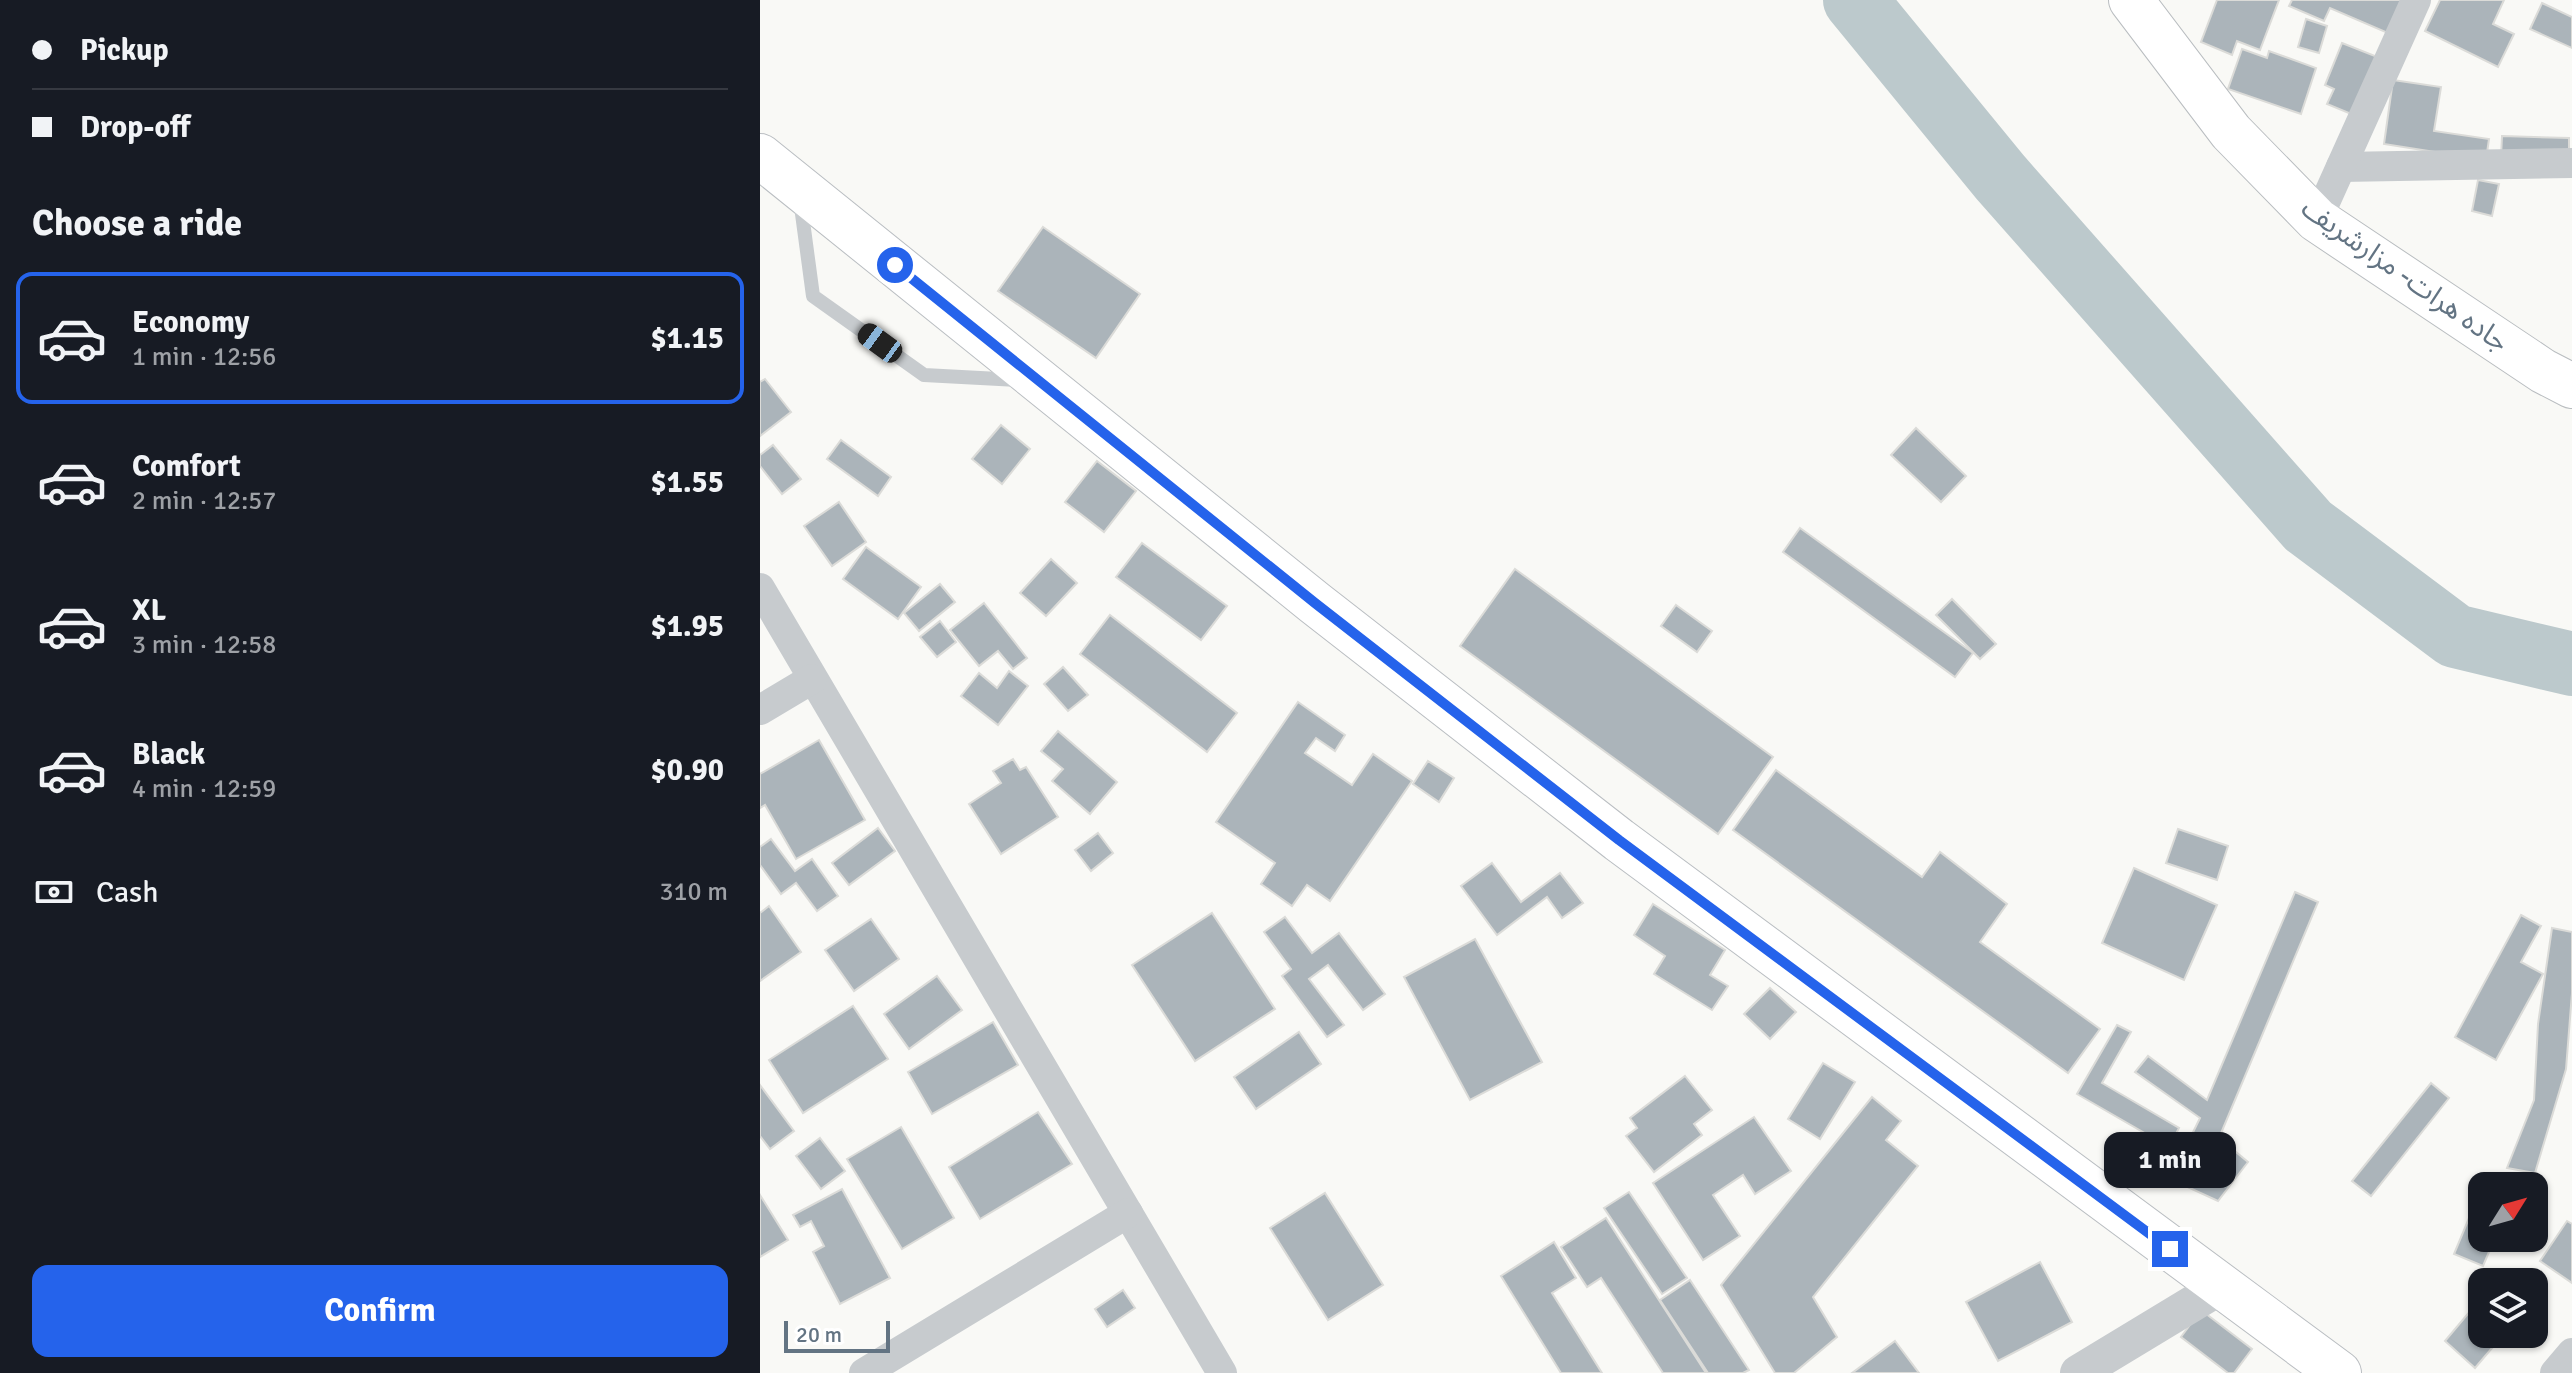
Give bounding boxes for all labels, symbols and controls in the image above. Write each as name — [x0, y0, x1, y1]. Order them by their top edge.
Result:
text: Pickup — [80, 32, 169, 69]
text: Drop-off — [80, 109, 190, 146]
street label: جاده هرات- مزارشریف — [2295, 191, 2515, 359]
text: Choose a ride — [32, 201, 242, 246]
route start — [877, 247, 913, 283]
icon: car — [36, 302, 108, 374]
text: Economy — [132, 304, 249, 341]
car — [854, 319, 906, 367]
text: $1.15 — [651, 320, 724, 357]
text: 1 min · 12:56 — [132, 341, 276, 373]
icon: car — [36, 446, 108, 518]
text: Comfort — [132, 448, 241, 485]
text: $1.55 — [651, 464, 724, 501]
text: 2 min · 12:57 — [132, 485, 276, 517]
icon: car — [36, 590, 108, 662]
text: XL — [132, 592, 166, 629]
text: $1.95 — [651, 608, 724, 645]
text: 3 min · 12:58 — [132, 629, 276, 661]
icon: car — [36, 734, 108, 806]
text: Black — [132, 736, 205, 773]
text: $0.90 — [651, 752, 724, 789]
text: 4 min · 12:59 — [132, 773, 276, 805]
icon: cash — [32, 870, 76, 914]
text: Cash — [96, 874, 159, 911]
text: 310 m — [659, 876, 728, 908]
callout: 1 min — [2104, 1133, 2236, 1189]
text: 1 min — [2139, 1144, 2201, 1176]
north arrow — [2468, 1172, 2548, 1252]
map controls — [2468, 1172, 2548, 1348]
route end — [2152, 1231, 2188, 1267]
button: Confirm — [32, 1265, 728, 1357]
button: layers — [2468, 1268, 2548, 1348]
scale bar — [784, 1317, 890, 1353]
text: 20 m — [796, 1321, 842, 1348]

